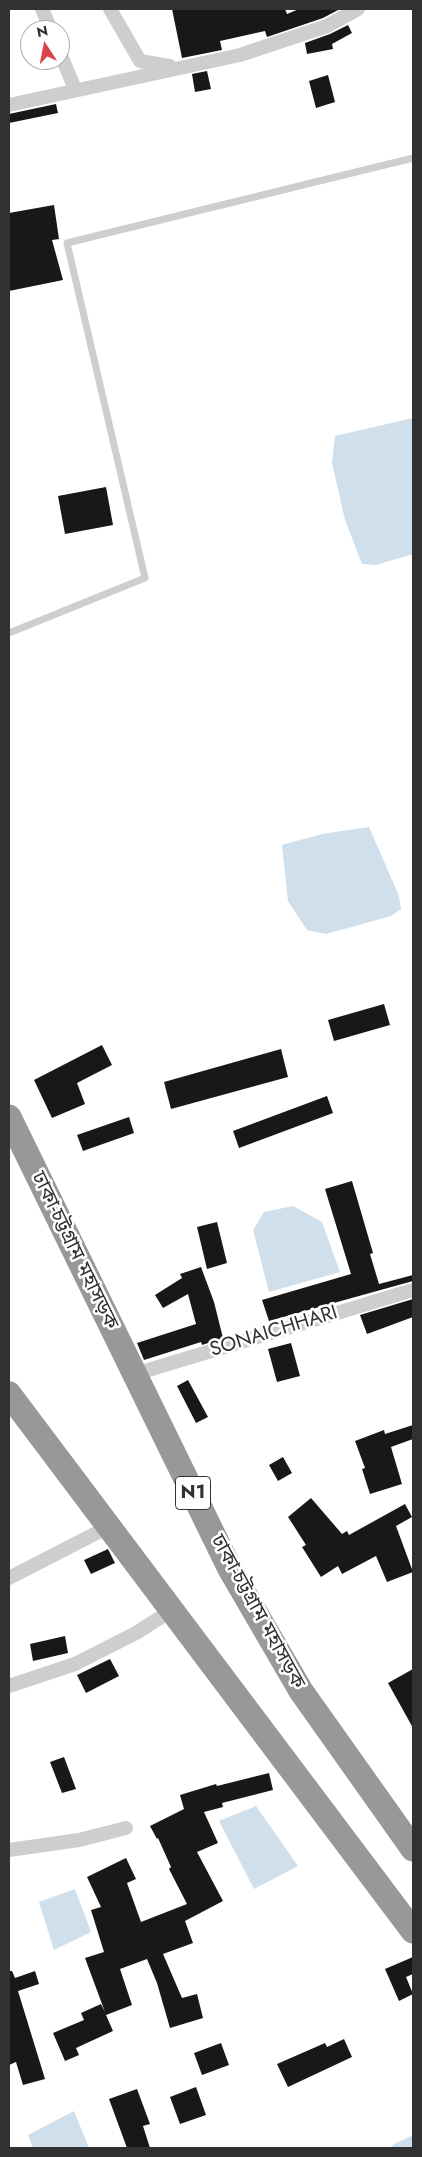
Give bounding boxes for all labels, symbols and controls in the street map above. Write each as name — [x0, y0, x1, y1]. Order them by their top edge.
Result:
north arrow — [20, 20, 70, 70]
text: N — [35, 20, 50, 42]
street label: ঢাকা-চট্টগ্রাম মহাসড়ক — [25, 1168, 123, 1334]
street label: SONAICHHARI — [207, 1301, 341, 1363]
road number: N1 — [176, 1476, 210, 1510]
street label: ঢাকা-চট্টগ্রাম মহাসড়ক — [205, 1531, 309, 1693]

